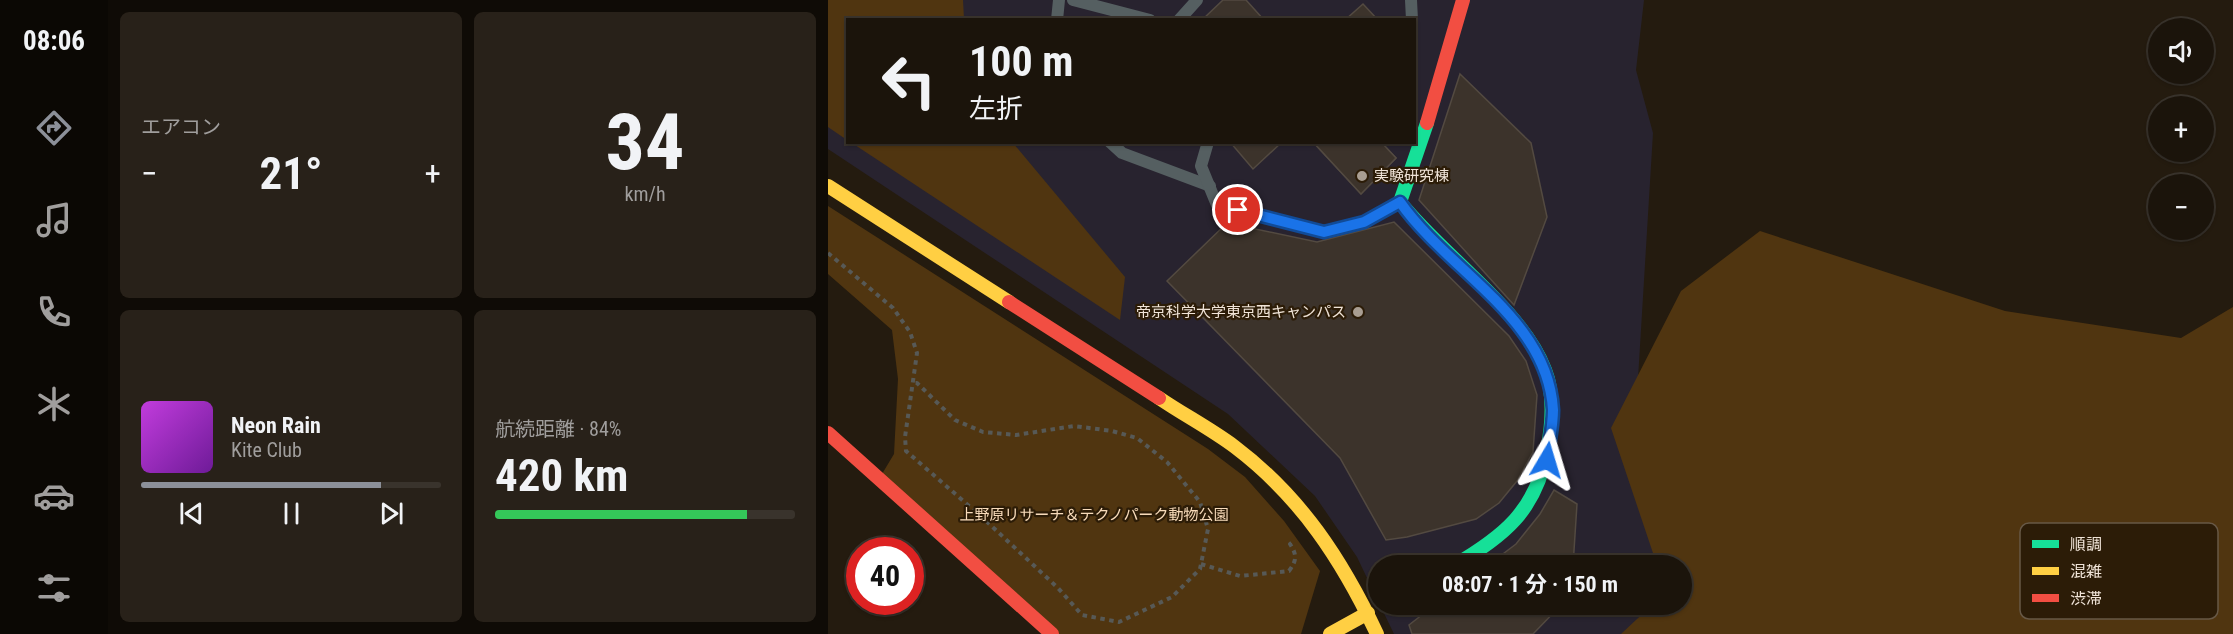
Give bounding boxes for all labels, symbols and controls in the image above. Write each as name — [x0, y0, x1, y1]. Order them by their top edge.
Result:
map controls — [2148, 18, 2214, 240]
button: sound — [2148, 18, 2214, 84]
text: 08:06 — [23, 25, 85, 57]
text: 100 m — [969, 37, 1074, 86]
icon: left — [870, 42, 948, 120]
text: 左折 — [969, 93, 1023, 125]
button: + — [2148, 96, 2214, 162]
text: 34 — [606, 97, 684, 188]
icon: directions — [33, 107, 75, 149]
text: エアコン — [141, 115, 221, 139]
text: 21° — [260, 147, 323, 200]
text: − — [141, 154, 158, 193]
text: + — [425, 154, 441, 193]
place label: 実験研究棟 — [1374, 167, 1449, 185]
marker: 実験研究棟 — [1355, 169, 1369, 183]
button: − — [2148, 174, 2214, 240]
text: km/h — [624, 182, 666, 206]
pin — [1212, 184, 1263, 235]
icon: arrive — [1221, 193, 1254, 226]
icon: music — [33, 199, 75, 241]
icon: phone — [33, 291, 75, 333]
place label: 帝京科学大学東京西キャンパス — [1136, 303, 1346, 321]
marker: 帝京科学大学東京西キャンパス — [1351, 305, 1365, 319]
icon: climate — [33, 383, 75, 425]
text: Neon Rain — [231, 413, 321, 438]
text: 航続距離 · 84% — [495, 417, 621, 441]
position arrow — [1515, 428, 1579, 492]
text: Kite Club — [231, 438, 302, 462]
text: 420 km — [495, 449, 628, 502]
icon: car — [33, 475, 75, 517]
icon: previous — [175, 497, 208, 530]
icon: pause — [275, 497, 308, 530]
icon: next — [375, 497, 408, 530]
park label: 上野原リサーチ＆テクノパーク動物公園 — [959, 506, 1229, 524]
legend — [2020, 523, 2218, 619]
text: 順調 — [2070, 535, 2102, 554]
speed limit sign: 40 — [846, 537, 924, 615]
text: 混雑 — [2070, 562, 2102, 581]
icon: filters — [33, 567, 75, 609]
text: 08:07 · 1 分 · 150 m — [1442, 572, 1618, 597]
text: 渋滞 — [2070, 589, 2102, 608]

